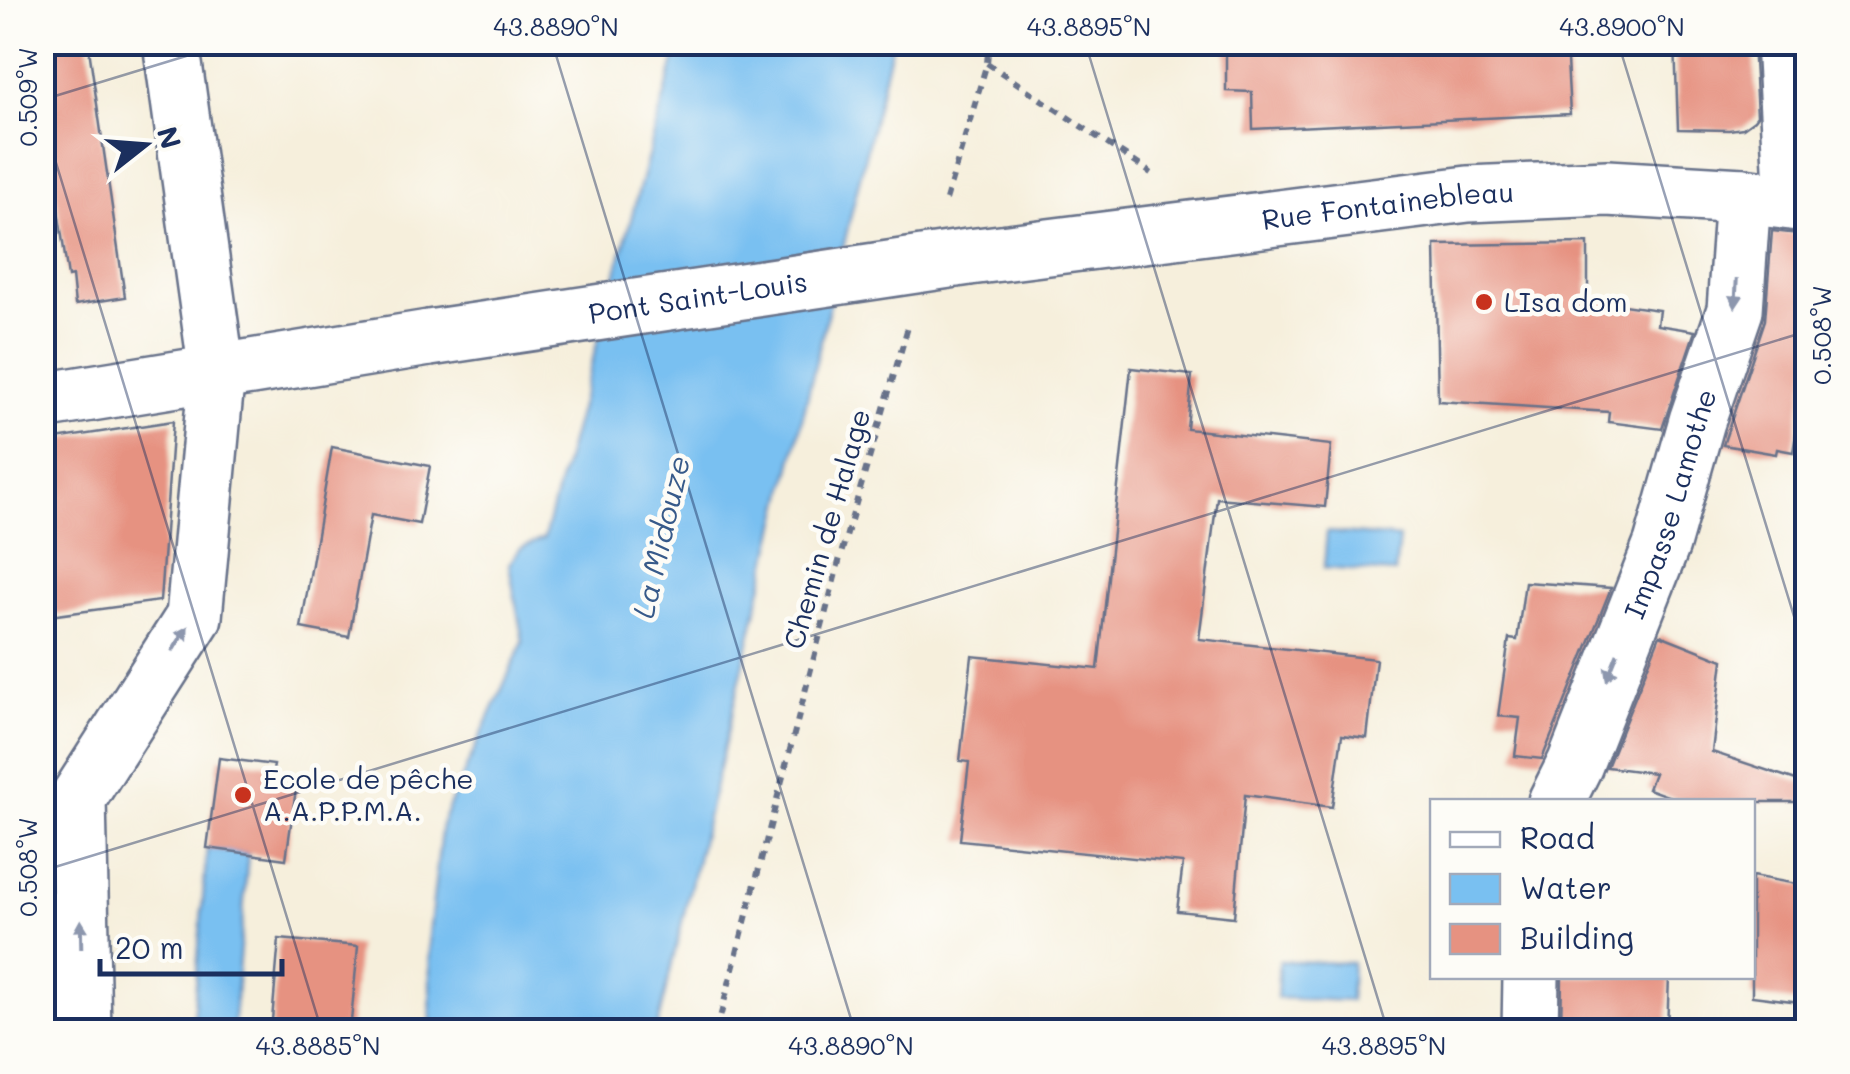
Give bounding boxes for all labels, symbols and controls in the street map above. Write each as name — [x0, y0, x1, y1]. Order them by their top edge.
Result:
text: 43.8890°N — [493, 10, 619, 42]
text: 43.8895°N — [1027, 10, 1151, 42]
text: 43.8900°N — [1559, 10, 1685, 42]
text: 0.509°W — [11, 47, 43, 147]
north arrow — [95, 95, 195, 195]
text: N — [150, 122, 190, 153]
street label: Rue Fontainebleau — [1259, 173, 1515, 237]
street label: Pont Saint-Louis — [586, 262, 810, 331]
one-way arrow — [1728, 277, 1744, 309]
place label: LIsa dom — [1504, 283, 1628, 319]
text: 0.508°W — [1805, 285, 1837, 385]
marker: LIsa dom — [1473, 291, 1495, 313]
street label: Impasse Lamothe — [1615, 384, 1724, 624]
street label: Chemin de Halage — [775, 405, 878, 653]
water label: La Midouze — [622, 451, 698, 622]
one-way arrow — [171, 625, 189, 653]
one-way arrow — [1604, 652, 1620, 682]
place label: Ecole de pêche A.A.P.P.M.A. — [263, 760, 474, 828]
marker: Ecole de pêche A.A.P.P.M.A. — [232, 784, 254, 806]
legend — [1430, 799, 1755, 979]
text: 0.508°W — [11, 817, 43, 917]
text: Road — [1520, 817, 1595, 857]
text: Water — [1520, 867, 1612, 907]
scale bar — [100, 914, 282, 976]
text: Building — [1520, 917, 1634, 957]
one-way arrow — [73, 918, 89, 950]
text: 20 m — [115, 927, 184, 967]
text: 43.8885°N — [256, 1029, 380, 1061]
text: 43.8890°N — [788, 1029, 914, 1061]
text: 43.8895°N — [1322, 1029, 1446, 1061]

